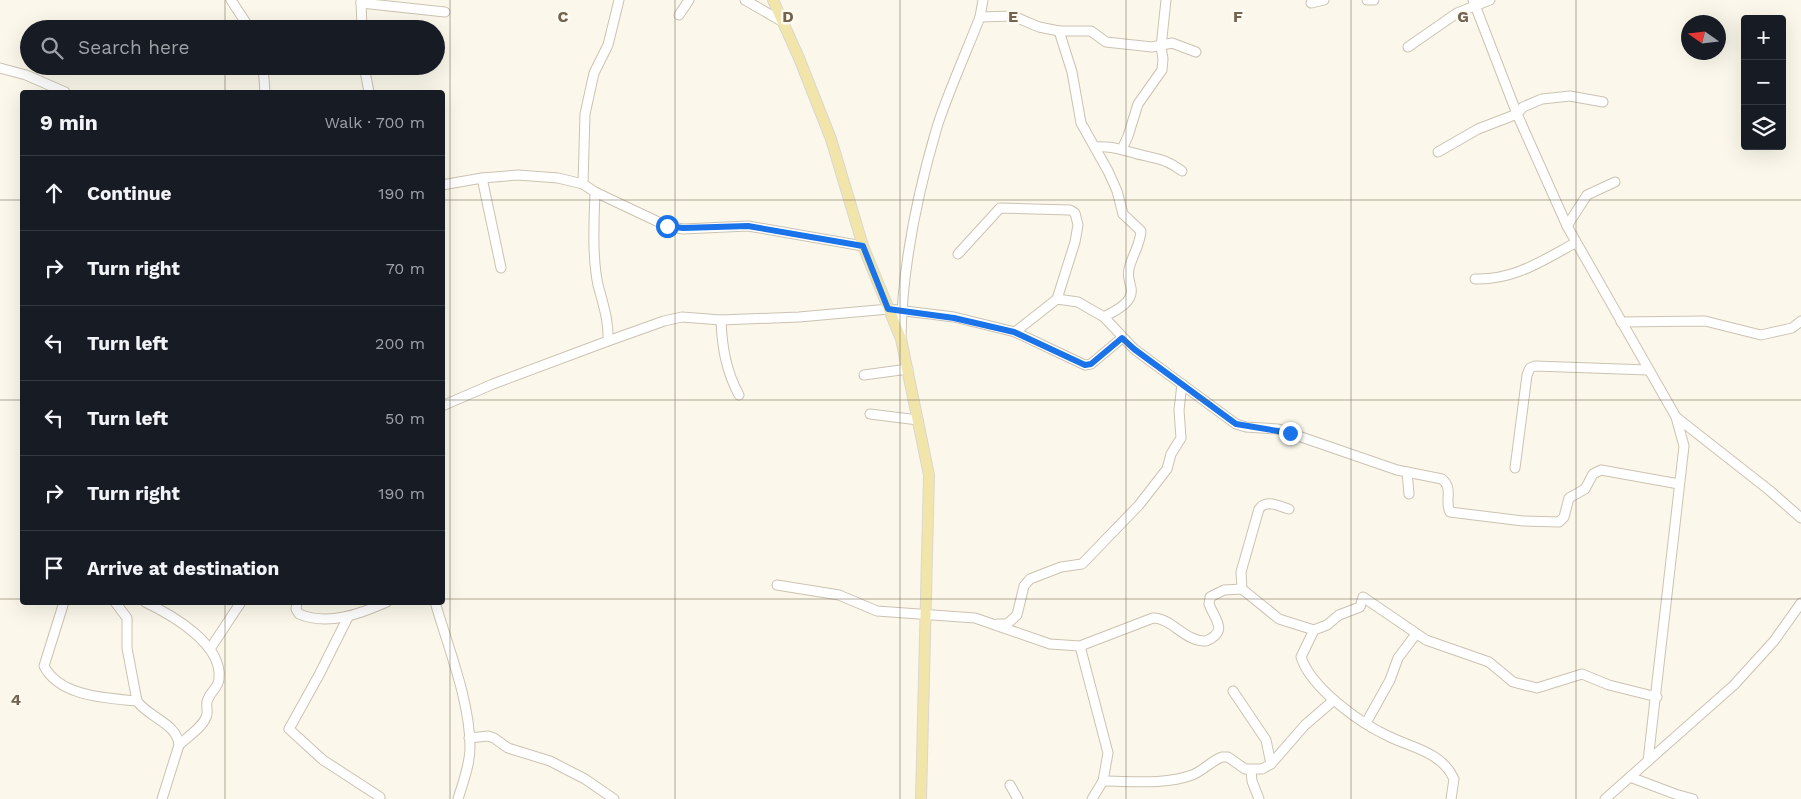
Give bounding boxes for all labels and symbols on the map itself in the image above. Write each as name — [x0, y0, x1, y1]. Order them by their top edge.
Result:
text: C — [558, 7, 569, 26]
text: D — [782, 7, 794, 26]
text: E — [1008, 7, 1018, 26]
text: F — [1233, 7, 1243, 26]
text: G — [1457, 7, 1469, 26]
north arrow — [1681, 15, 1726, 60]
route start — [656, 215, 679, 238]
route end — [1279, 422, 1302, 445]
text: 4 — [11, 690, 21, 709]

